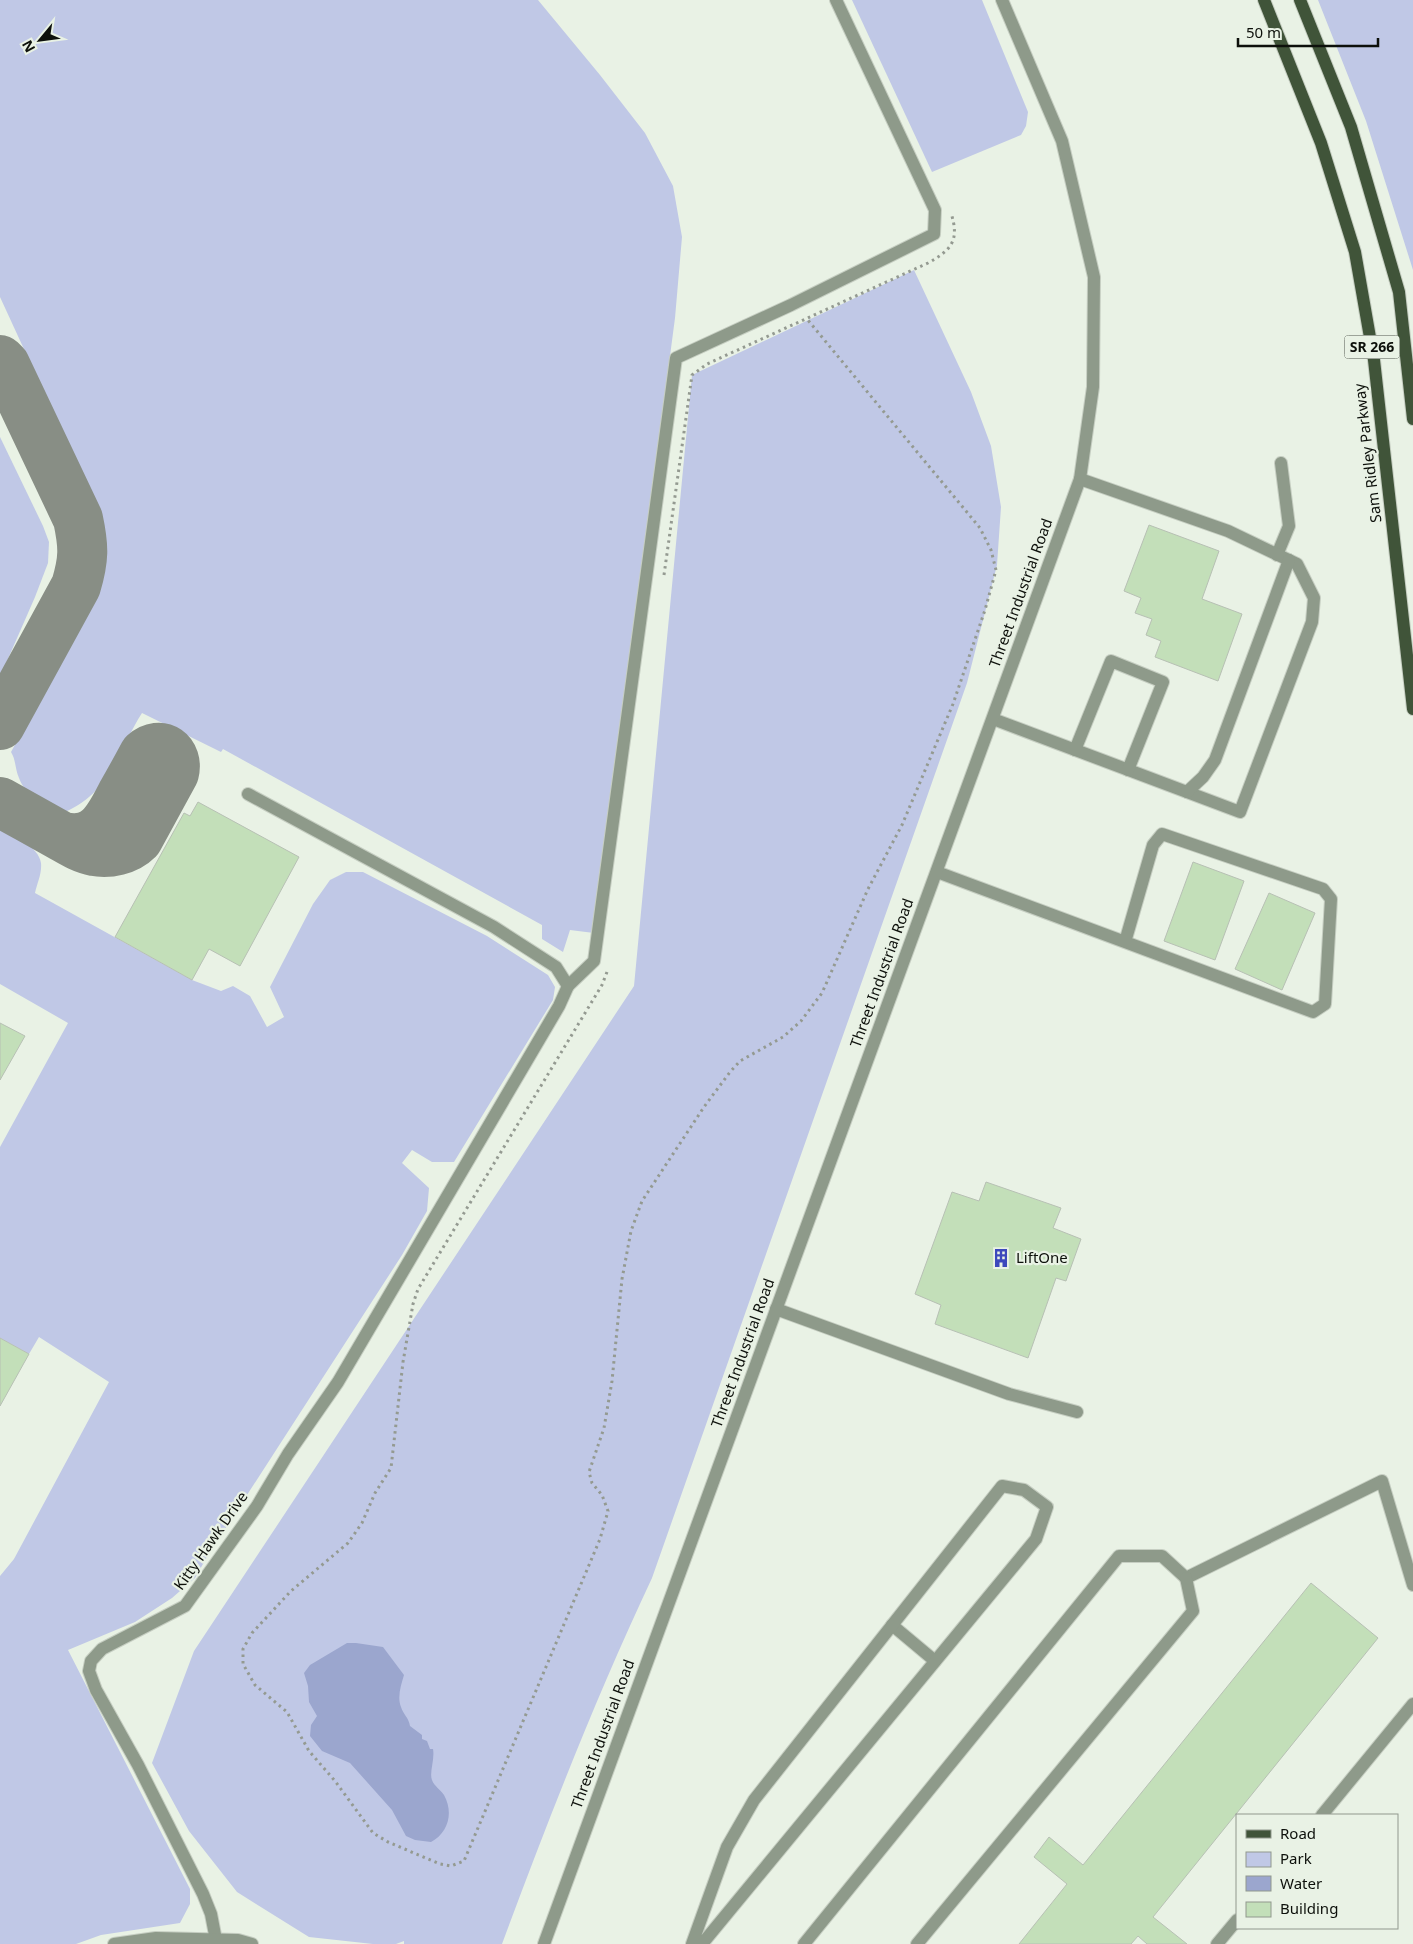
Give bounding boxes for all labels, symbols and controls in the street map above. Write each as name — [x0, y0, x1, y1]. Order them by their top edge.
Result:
north arrow — [15, 15, 65, 65]
scale bar — [1238, 15, 1378, 47]
text: 50 m — [1246, 22, 1281, 42]
text: N — [17, 37, 39, 56]
road number: SR 266 — [1344, 336, 1400, 358]
street label: Sam Ridley Parkway — [1349, 382, 1385, 524]
street label: Threet Industrial Road — [984, 515, 1056, 670]
street label: Threet Industrial Road — [845, 895, 917, 1050]
building icon: LiftOne — [990, 1247, 1012, 1269]
place label: LiftOne — [1016, 1247, 1068, 1267]
street label: Threet Industrial Road — [706, 1275, 778, 1430]
street label: Kitty Hawk Drive — [169, 1487, 252, 1594]
street label: Threet Industrial Road — [566, 1656, 638, 1811]
legend — [1236, 1814, 1398, 1929]
text: Road — [1280, 1823, 1316, 1843]
text: Park — [1280, 1848, 1312, 1868]
text: Water — [1280, 1873, 1322, 1893]
text: Building — [1280, 1898, 1338, 1918]

